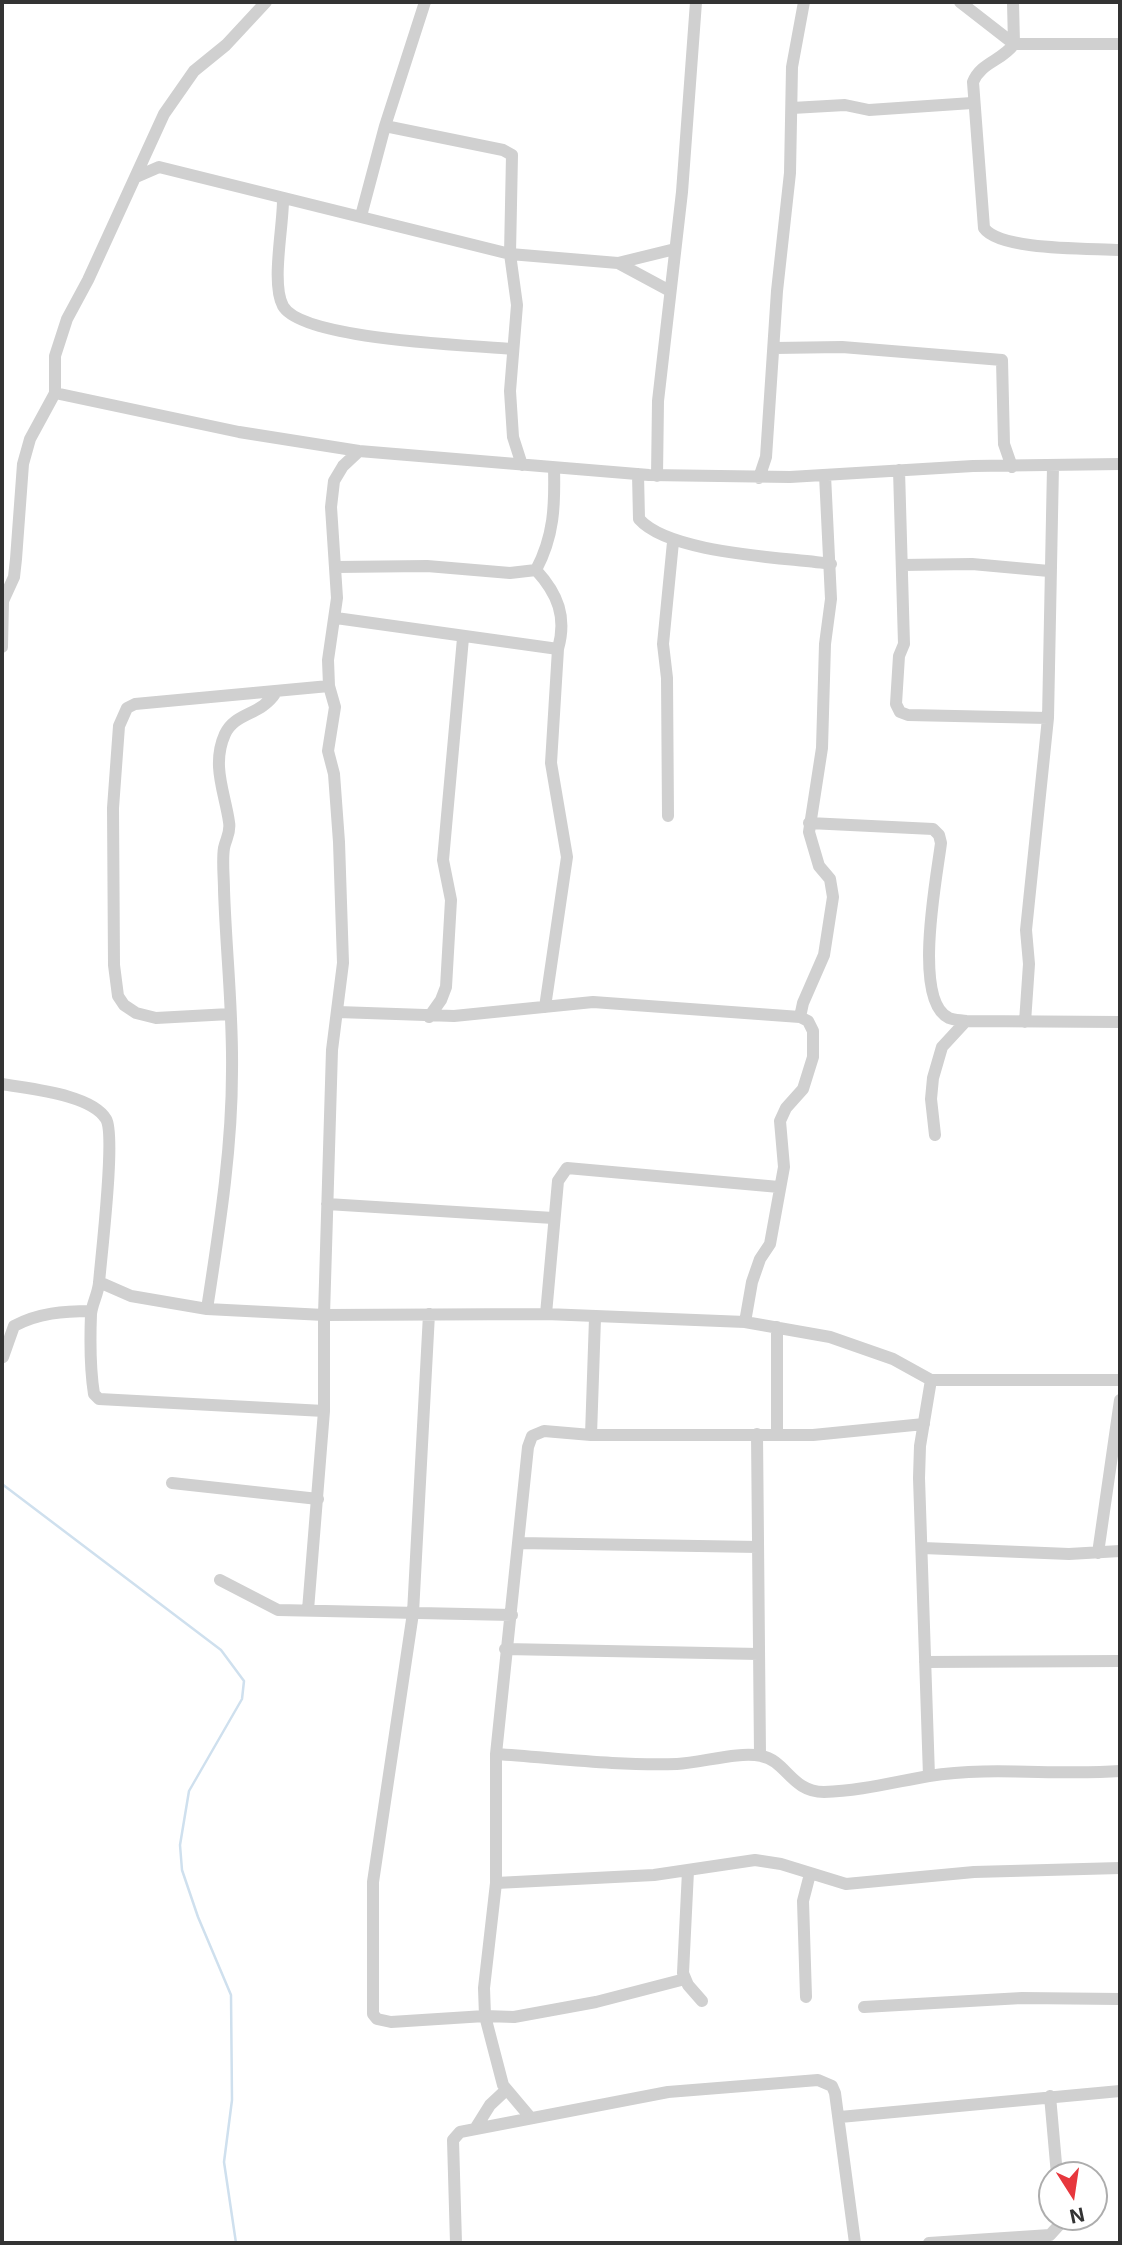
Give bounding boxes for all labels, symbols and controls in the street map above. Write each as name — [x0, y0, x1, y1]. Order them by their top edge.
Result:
north arrow — [1038, 2161, 1108, 2231]
text: N — [1068, 2202, 1087, 2228]

